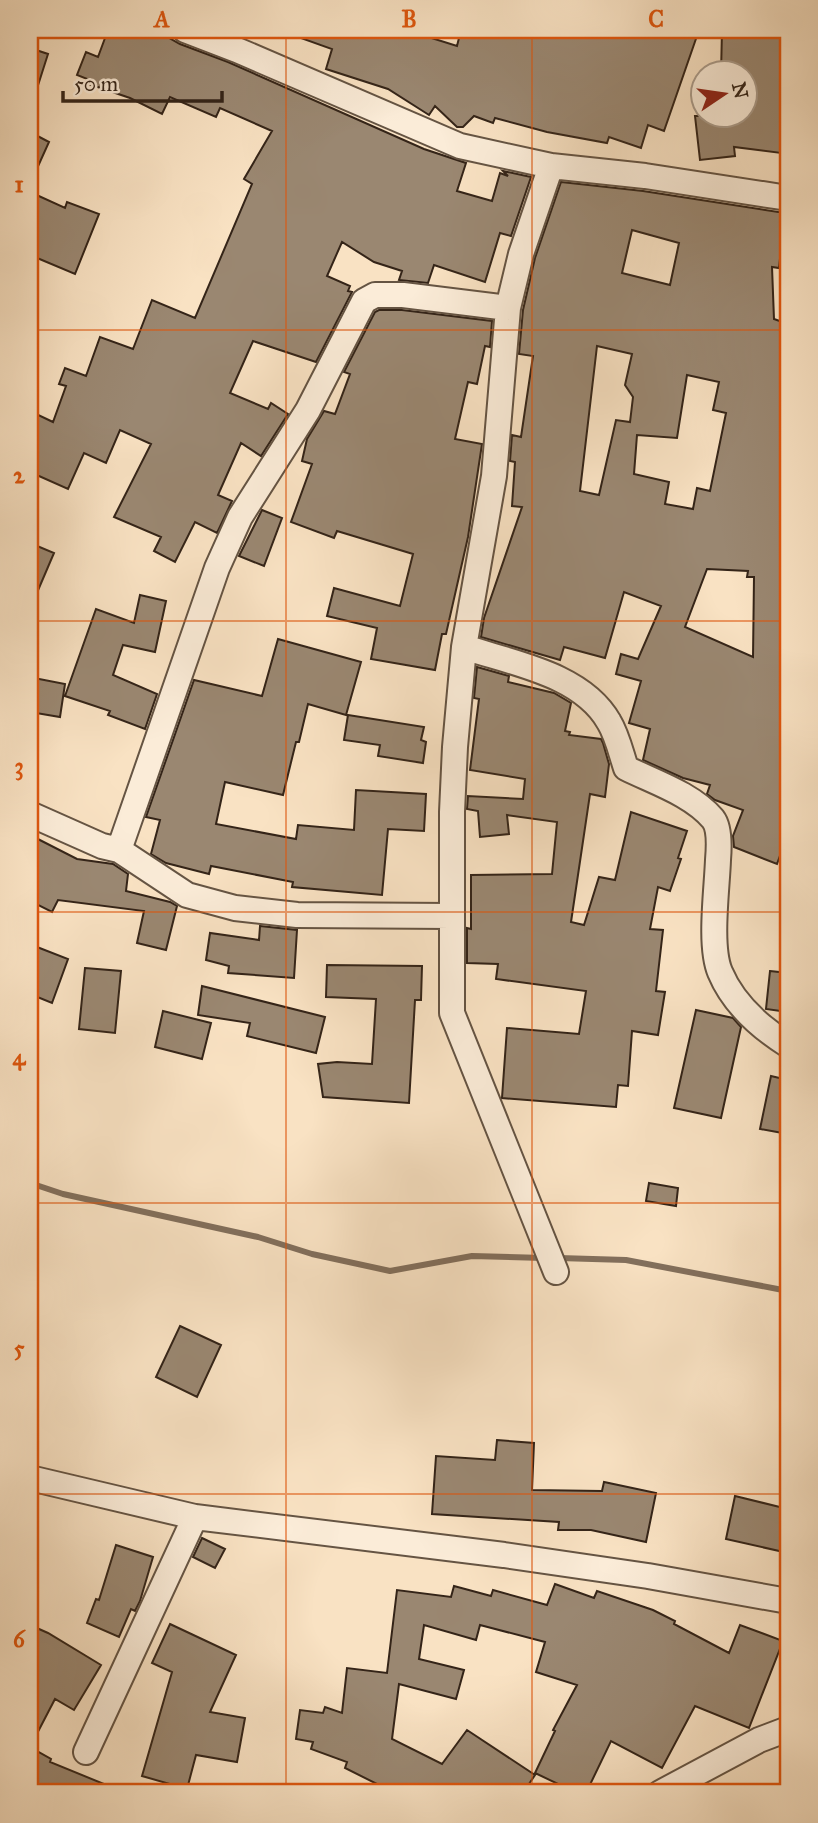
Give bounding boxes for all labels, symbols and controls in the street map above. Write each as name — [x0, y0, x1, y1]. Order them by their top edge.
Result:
text: A — [152, 5, 170, 33]
text: B — [401, 5, 417, 33]
text: C — [648, 5, 664, 33]
scale bar — [63, 60, 222, 104]
north arrow — [688, 60, 758, 130]
text: 50 m — [74, 71, 119, 97]
text: N — [727, 80, 753, 101]
text: 1 — [14, 170, 24, 198]
text: 2 — [13, 461, 25, 489]
text: 3 — [14, 752, 24, 781]
text: 4 — [13, 1043, 27, 1071]
text: 5 — [14, 1334, 25, 1362]
text: 6 — [13, 1625, 26, 1653]

